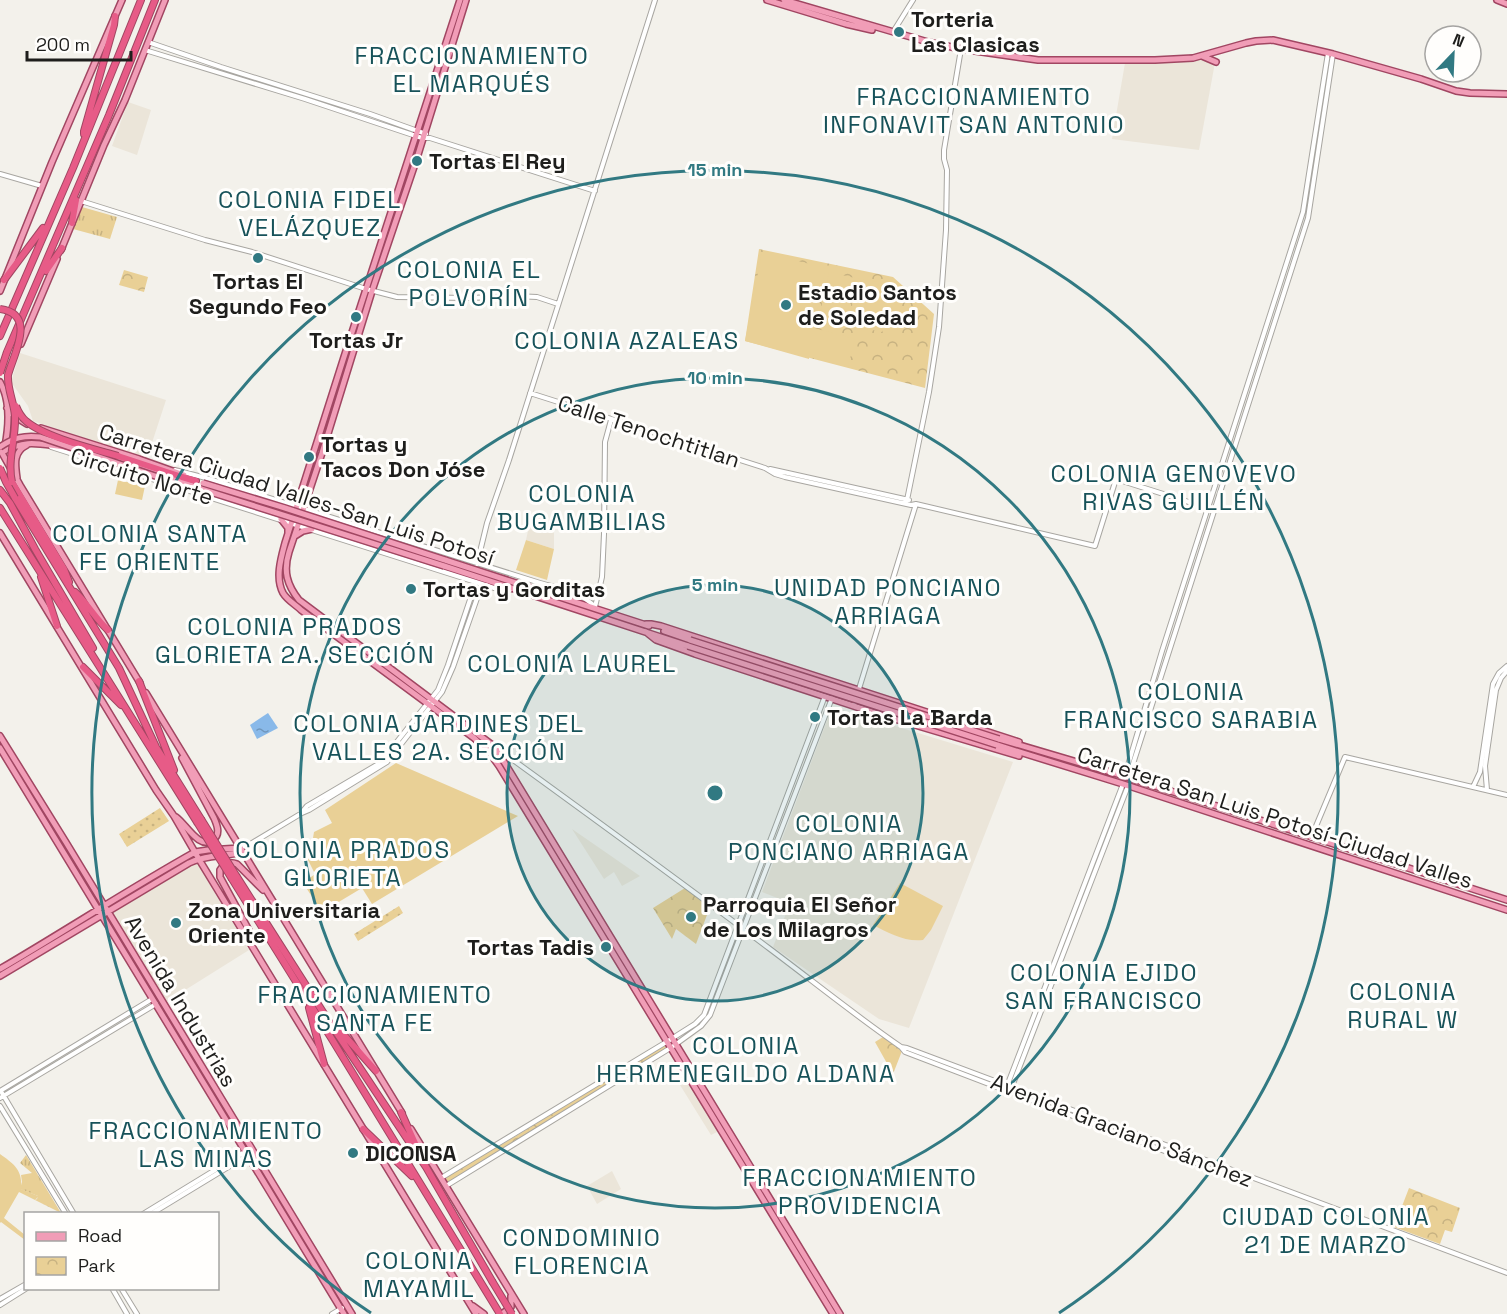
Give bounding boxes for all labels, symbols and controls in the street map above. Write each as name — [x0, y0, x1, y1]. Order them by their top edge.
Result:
place label: Torteria Las Clasicas — [911, 5, 1040, 58]
scale bar — [27, 24, 130, 62]
north arrow — [1423, 24, 1483, 84]
marker: Torteria Las Clasicas — [892, 25, 906, 39]
text: N — [1450, 29, 1468, 52]
text: 200 m — [36, 33, 90, 56]
district label: FRACCIONAMIENTO EL MARQUÉS — [355, 40, 589, 99]
district label: FRACCIONAMIENTO INFONAVIT SAN ANTONIO — [823, 81, 1125, 140]
place label: Tortas El Rey — [429, 147, 566, 175]
marker: Tortas El Rey — [410, 154, 424, 168]
text: 15 min — [688, 158, 742, 181]
district label: COLONIA FIDEL VELÁZQUEZ — [218, 184, 402, 243]
marker: Tortas El Segundo Feo — [251, 251, 265, 265]
district label: COLONIA EL POLVORÍN — [397, 254, 541, 313]
place label: Tortas El Segundo Feo — [189, 267, 327, 320]
place label: Estadio Santos de Soledad — [798, 278, 957, 331]
marker: Estadio Santos de Soledad — [779, 298, 793, 312]
marker: Tortas Jr — [349, 310, 363, 324]
district label: COLONIA AZALEAS — [514, 325, 740, 356]
place label: Tortas Jr — [309, 326, 403, 354]
text: 10 min — [687, 366, 743, 389]
street label: Calle Tenochtitlan — [554, 388, 744, 474]
street label: Carretera Ciudad Valles-San Luis Potosí — [96, 417, 499, 571]
place label: Tortas y Tacos Don Jóse — [321, 430, 486, 483]
street label: Circuito Norte — [67, 441, 217, 511]
marker: Tortas y Tacos Don Jóse — [302, 450, 316, 464]
district label: COLONIA GENOVEVO RIVAS GUILLÉN — [1051, 458, 1297, 517]
district label: COLONIA BUGAMBILIAS — [497, 478, 667, 537]
district label: COLONIA SANTA FE ORIENTE — [52, 518, 248, 577]
district label: UNIDAD PONCIANO ARRIAGA — [774, 572, 1002, 631]
text: 5 min — [692, 573, 738, 596]
place label: Tortas y Gorditas — [423, 575, 605, 603]
marker: Tortas y Gorditas — [404, 582, 418, 596]
district label: COLONIA PRADOS GLORIETA 2A. SECCIÓN — [155, 611, 435, 670]
district label: COLONIA LAUREL — [467, 648, 677, 679]
district label: COLONIA FRANCISCO SARABIA — [1063, 676, 1319, 735]
place label: Tortas La Barda — [827, 703, 993, 731]
district label: COLONIA JARDINES DEL VALLES 2A. SECCIÓN — [293, 708, 585, 767]
marker: Tortas La Barda — [808, 710, 822, 724]
street label: Carretera San Luis Potosí-Ciudad Valles — [1074, 740, 1476, 894]
centre of rings — [705, 783, 725, 803]
district label: COLONIA PONCIANO ARRIAGA — [728, 808, 970, 867]
district label: COLONIA PRADOS GLORIETA — [235, 834, 451, 893]
place label: Parroquia El Señor de Los Milagros — [703, 890, 897, 943]
place label: Zona Universitaria Oriente — [188, 896, 381, 949]
street label: Avenida Industrias — [119, 910, 243, 1092]
marker: Parroquia El Señor de Los Milagros — [684, 910, 698, 924]
marker: Zona Universitaria Oriente — [169, 916, 183, 930]
place label: Tortas Tadis — [467, 933, 594, 961]
marker: Tortas Tadis — [599, 940, 613, 954]
district label: COLONIA EJIDO SAN FRANCISCO — [1005, 957, 1203, 1016]
district label: COLONIA RURAL W — [1347, 976, 1459, 1035]
district label: FRACCIONAMIENTO SANTA FE — [258, 979, 492, 1038]
district label: COLONIA HERMENEGILDO ALDANA — [596, 1030, 896, 1089]
street label: Avenida Graciano Sánchez — [987, 1067, 1257, 1193]
district label: FRACCIONAMIENTO LAS MINAS — [89, 1115, 323, 1174]
place label: DICONSA — [365, 1139, 457, 1167]
marker: DICONSA — [346, 1146, 360, 1160]
district label: FRACCIONAMIENTO PROVIDENCIA — [743, 1162, 977, 1221]
district label: CIUDAD COLONIA 21 DE MARZO — [1222, 1201, 1430, 1260]
legend — [24, 1212, 219, 1290]
district label: CONDOMINIO FLORENCIA — [503, 1222, 661, 1281]
text: Road — [78, 1224, 122, 1247]
district label: COLONIA MAYAMIL — [363, 1245, 475, 1304]
text: Park — [78, 1254, 116, 1277]

